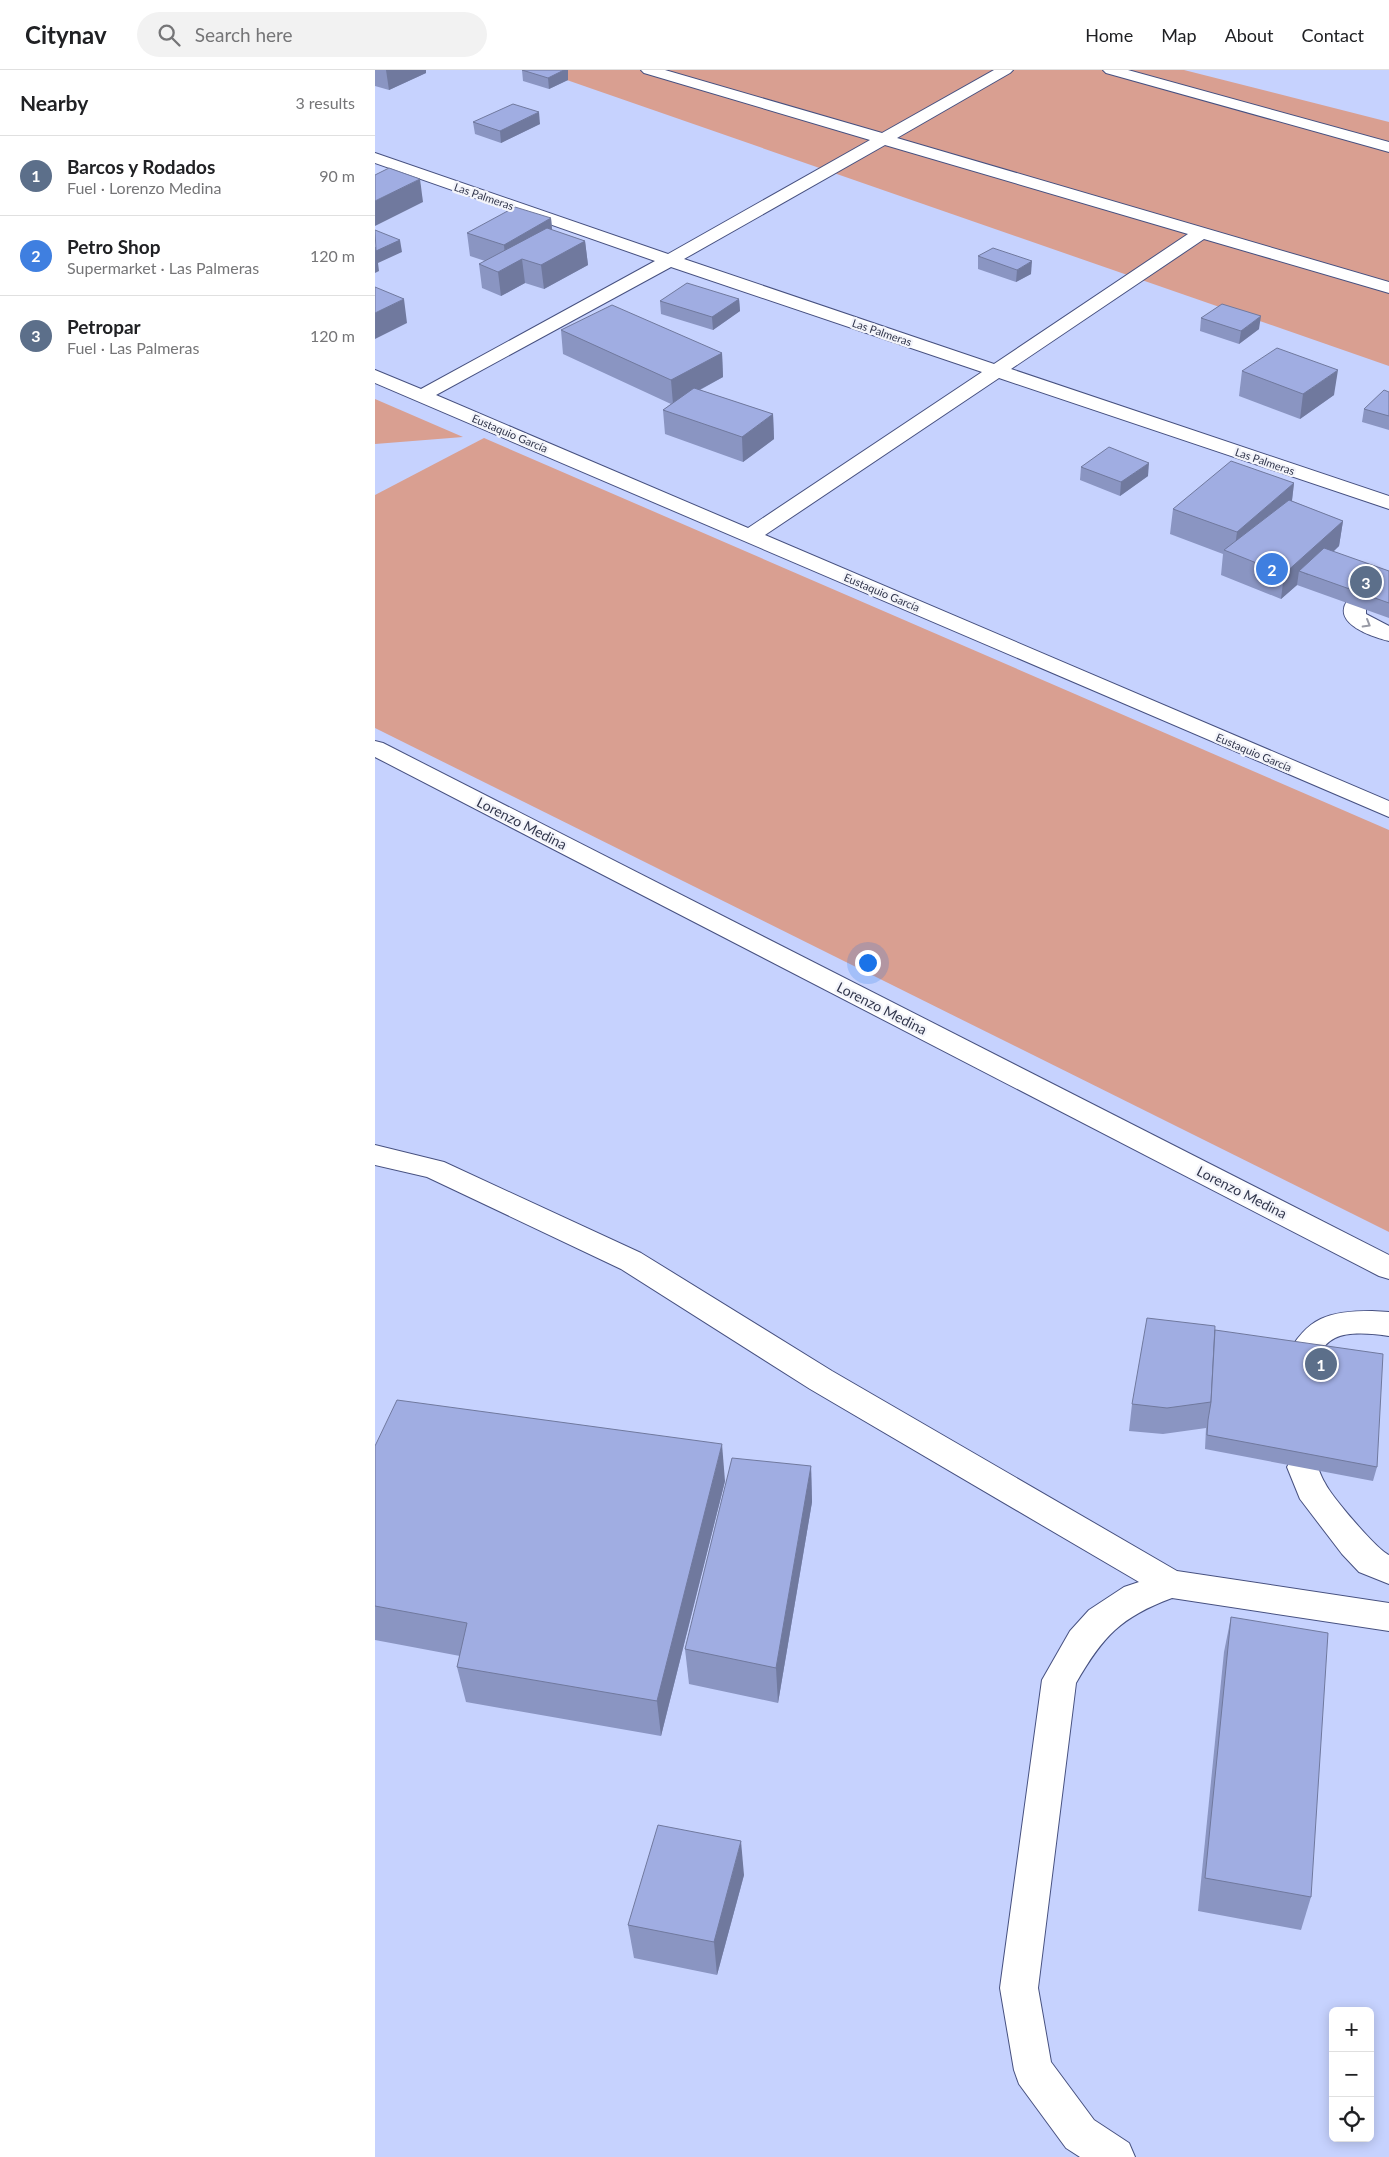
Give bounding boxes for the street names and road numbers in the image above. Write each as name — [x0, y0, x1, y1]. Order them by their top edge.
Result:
street label: Las Palmeras — [452, 180, 516, 212]
street label: Las Palmeras — [850, 316, 914, 348]
street label: Eustaquio García — [470, 411, 550, 455]
street label: Las Palmeras — [1233, 445, 1297, 477]
street label: Eustaquio García — [842, 570, 922, 614]
street label: Eustaquio García — [1214, 730, 1294, 774]
street label: Lorenzo Medina — [474, 793, 570, 853]
street label: Lorenzo Medina — [834, 978, 930, 1038]
street label: Lorenzo Medina — [1194, 1162, 1290, 1222]

